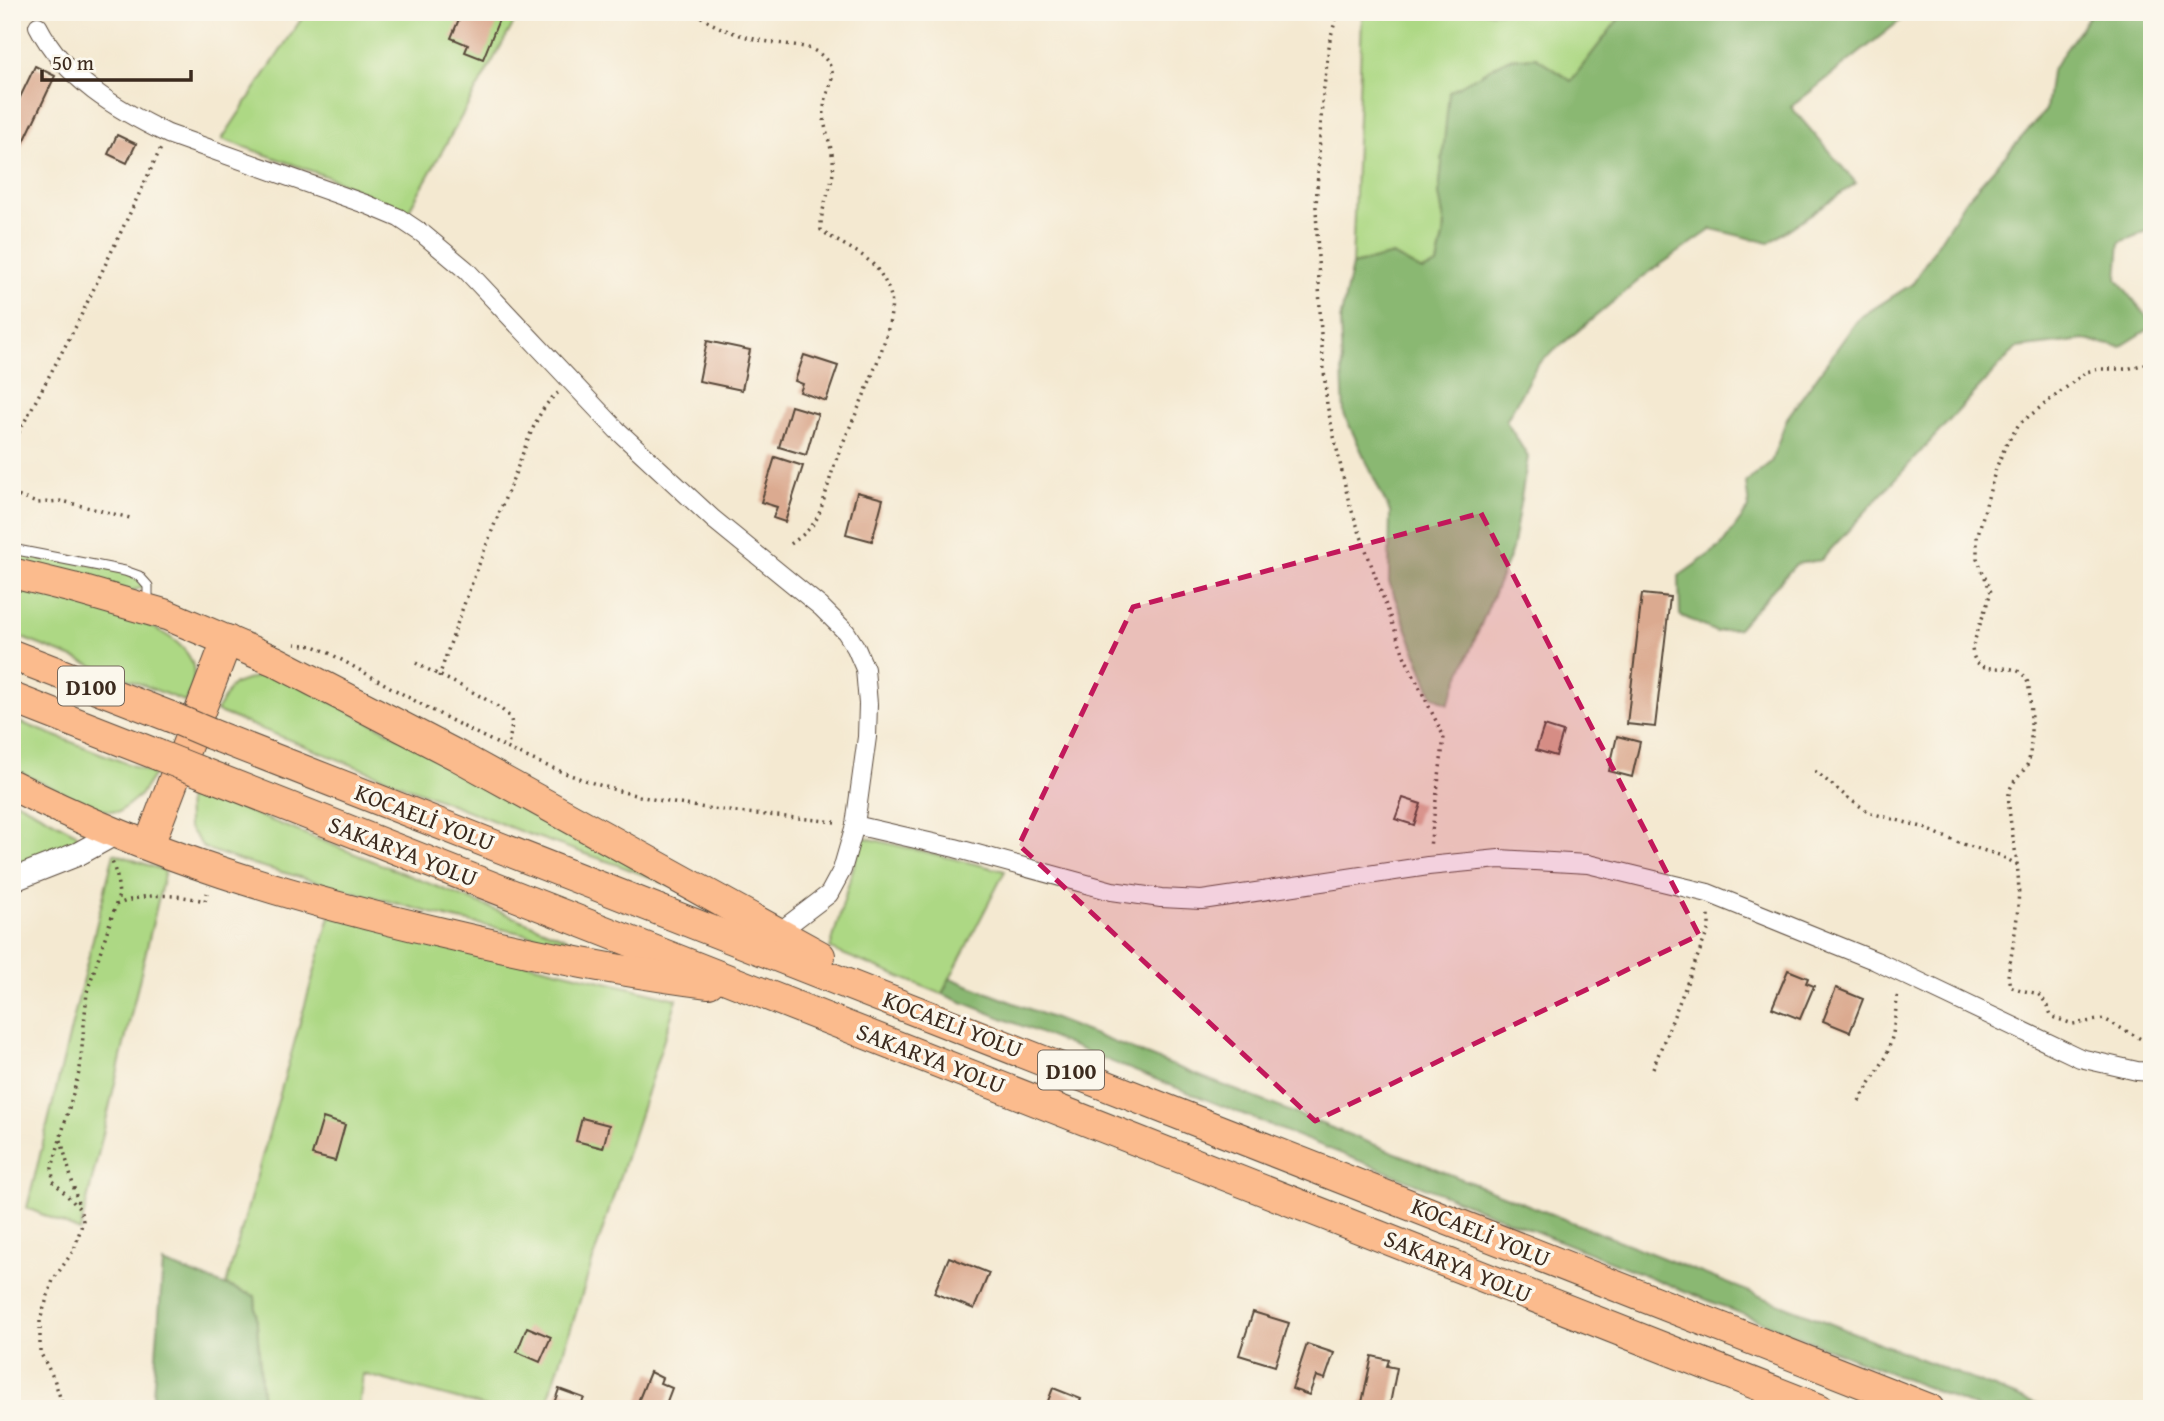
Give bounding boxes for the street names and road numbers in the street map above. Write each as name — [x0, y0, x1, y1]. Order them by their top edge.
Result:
road number: D100 — [58, 666, 124, 706]
street label: KOCAELİ YOLU — [350, 774, 500, 860]
street label: SAKARYA YOLU — [324, 807, 483, 895]
street label: KOCAELİ YOLU — [878, 981, 1028, 1067]
street label: SAKARYA YOLU — [852, 1014, 1011, 1102]
road number: D100 — [1038, 1050, 1104, 1090]
street label: KOCAELİ YOLU — [1406, 1188, 1556, 1276]
street label: SAKARYA YOLU — [1379, 1220, 1537, 1312]

